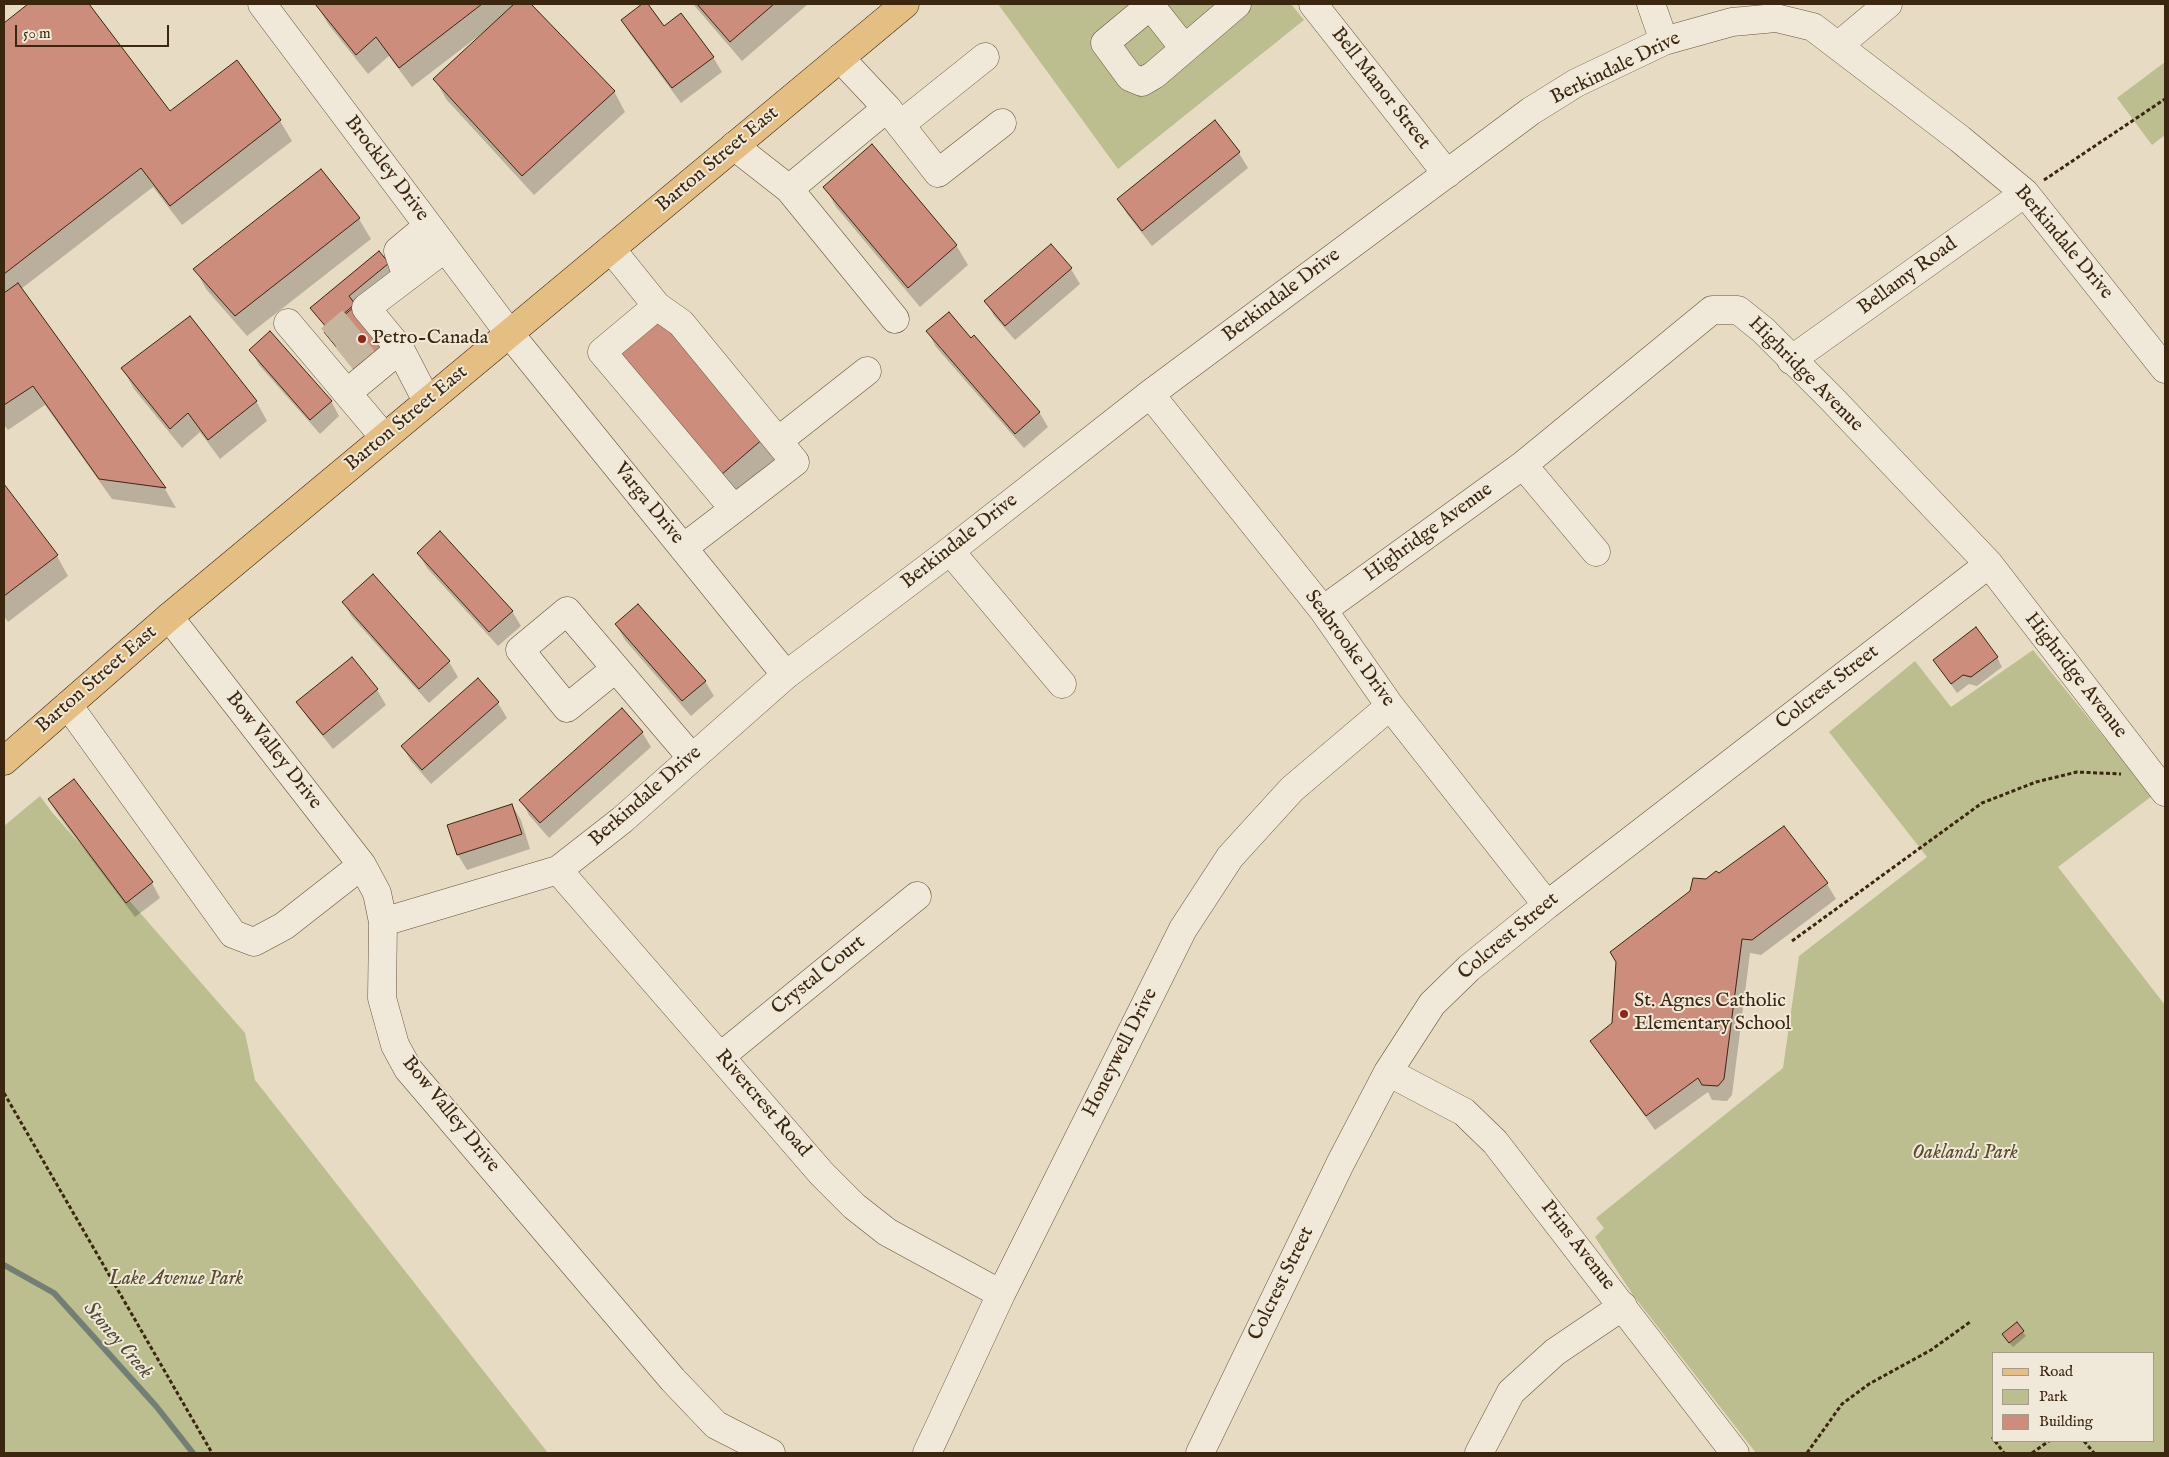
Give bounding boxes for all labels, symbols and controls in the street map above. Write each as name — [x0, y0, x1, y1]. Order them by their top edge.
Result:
scale bar — [18, 15, 171, 47]
street label: Bell Manor Street — [1325, 23, 1435, 155]
text: 50 m — [23, 24, 51, 43]
street label: Berkindale Drive — [1547, 27, 1685, 111]
street label: Barton Street East — [652, 102, 784, 218]
street label: Brockley Drive — [339, 111, 433, 227]
street label: Berkindale Drive — [2008, 181, 2118, 305]
street label: Bellamy Road — [1854, 233, 1962, 321]
street label: Berkindale Drive — [1218, 244, 1346, 348]
street label: Highridge Avenue — [1742, 312, 1868, 438]
place label: Petro-Canada — [372, 327, 488, 351]
marker: Petro-Canada — [356, 333, 368, 345]
street label: Barton Street East — [341, 361, 473, 477]
street label: Varga Drive — [608, 458, 688, 550]
street label: Highridge Avenue — [1360, 478, 1498, 588]
street label: Berkindale Drive — [897, 489, 1023, 595]
street label: Seabrooke Drive — [1299, 586, 1399, 712]
street label: Highridge Avenue — [2019, 608, 2131, 744]
street label: Barton Street East — [32, 621, 162, 739]
street label: Colcrest Street — [1772, 641, 1884, 735]
street label: Bow Valley Drive — [220, 687, 326, 815]
street label: Berkindale Drive — [585, 742, 707, 852]
street label: Colcrest Street — [1454, 888, 1564, 986]
street label: Crystal Court — [767, 931, 871, 1021]
street label: Honeywell Drive — [1078, 985, 1164, 1121]
place label: St. Agnes Catholic Elementary School — [1634, 990, 1791, 1037]
marker: St. Agnes Catholic Elementary School — [1618, 1008, 1630, 1020]
street label: Rivercrest Road — [709, 1045, 815, 1163]
street label: Bow Valley Drive — [396, 1052, 504, 1178]
park label: Oaklands Park — [1912, 1142, 2018, 1166]
street label: Prins Avenue — [1534, 1196, 1620, 1296]
street label: Colcrest Street — [1244, 1223, 1320, 1345]
park label: Lake Avenue Park — [109, 1268, 243, 1292]
water label: Stoney Creek — [77, 1297, 157, 1385]
legend — [1992, 1352, 2154, 1442]
text: Road — [2039, 1362, 2073, 1381]
text: Park — [2039, 1387, 2068, 1406]
text: Building — [2039, 1412, 2093, 1431]

